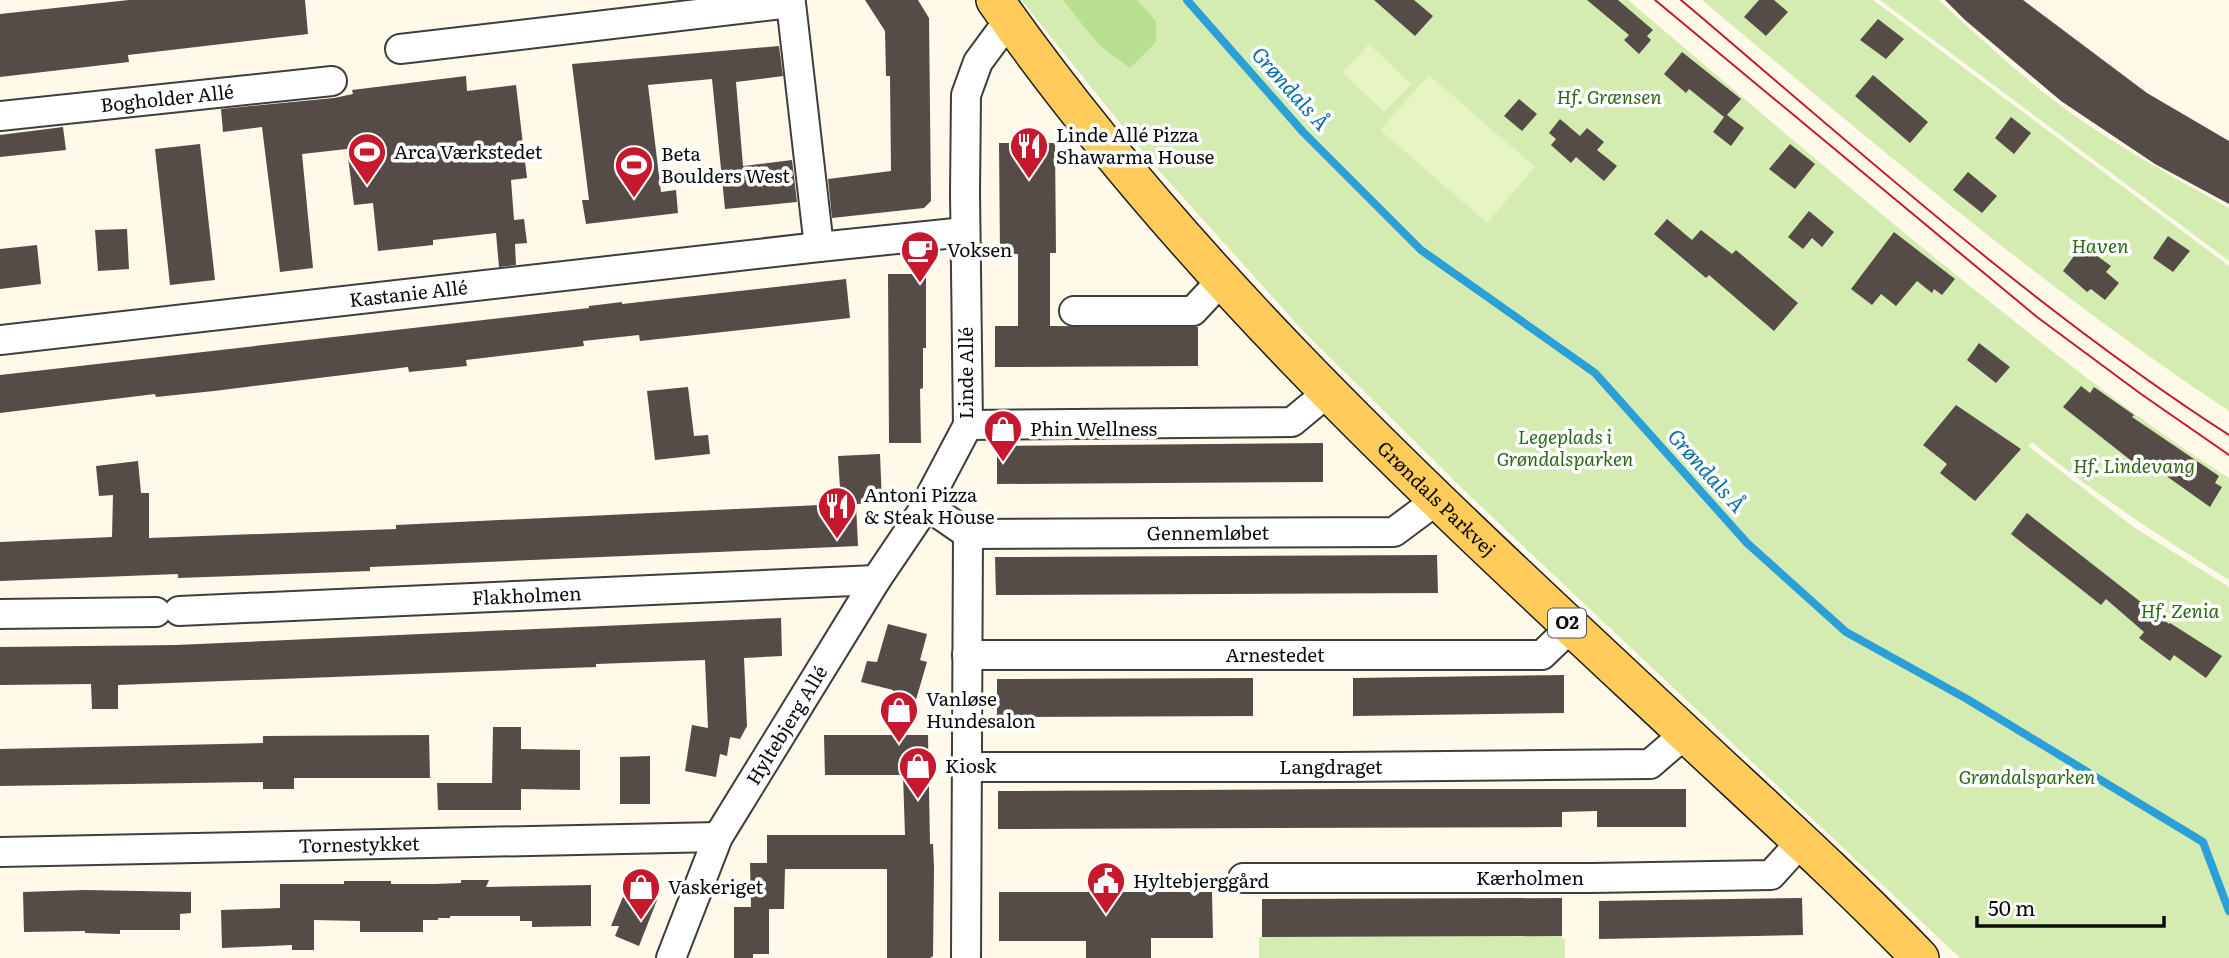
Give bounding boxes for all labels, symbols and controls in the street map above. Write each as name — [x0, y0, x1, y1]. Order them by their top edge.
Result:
water label: Grøndals Å — [1246, 38, 1338, 137]
street label: Bogholder Allé — [99, 76, 235, 118]
park label: Hf. Grænsen — [1556, 82, 1662, 110]
place label: Linde Allé Pizza Shawarma House — [1056, 120, 1215, 170]
restaurant icon: Linde Allé Pizza Shawarma House — [1008, 125, 1050, 180]
sports icon: Arca Værkstedet — [346, 131, 388, 186]
place label: Arca Værkstedet — [394, 137, 543, 165]
place label: Beta Boulders West — [661, 139, 790, 189]
sports icon: Beta Boulders West — [613, 144, 655, 199]
cafe icon: Voksen — [899, 229, 941, 284]
park label: Haven — [2072, 231, 2129, 259]
place label: Voksen — [947, 235, 1012, 263]
street label: Kastanie Allé — [348, 272, 469, 313]
street label: Linde Allé — [951, 327, 979, 419]
shop icon: Phin Wellness — [982, 408, 1024, 463]
place label: Phin Wellness — [1030, 414, 1158, 442]
water label: Grøndals Å — [1662, 420, 1754, 519]
park label: Legeplads i Grøndalsparken — [1497, 422, 1634, 472]
street label: Grøndals Parkvej — [1372, 434, 1503, 562]
park label: Hf. Lindevang — [2073, 451, 2195, 479]
place label: Antoni Pizza & Steak House — [864, 480, 995, 530]
restaurant icon: Antoni Pizza & Steak House — [816, 485, 858, 540]
street label: Gennemløbet — [1147, 518, 1270, 546]
street label: Flakholmen — [471, 578, 582, 611]
park label: Hf. Zenia — [2141, 596, 2220, 624]
road number: O2 — [1548, 608, 1586, 638]
street label: Arnestedet — [1225, 640, 1325, 668]
street label: Hyltebjerg Allé — [738, 660, 833, 790]
place label: Vanløse Hundesalon — [926, 684, 1036, 734]
shop icon: Vanløse Hundesalon — [878, 689, 920, 744]
shop icon: Kiosk — [897, 745, 939, 800]
place label: Kiosk — [945, 751, 997, 779]
street label: Langdraget — [1279, 752, 1383, 780]
park label: Grøndalsparken — [1959, 762, 2096, 790]
street label: Tornestykket — [298, 828, 420, 859]
public building icon: Hyltebjerggård — [1085, 860, 1127, 915]
street label: Kærholmen — [1476, 863, 1584, 891]
shop icon: Vaskeriget — [620, 866, 662, 921]
place label: Hyltebjerggård — [1133, 866, 1270, 894]
place label: Vaskeriget — [668, 872, 764, 900]
scale bar — [1977, 884, 2164, 928]
text: 50 m — [1988, 891, 2035, 922]

